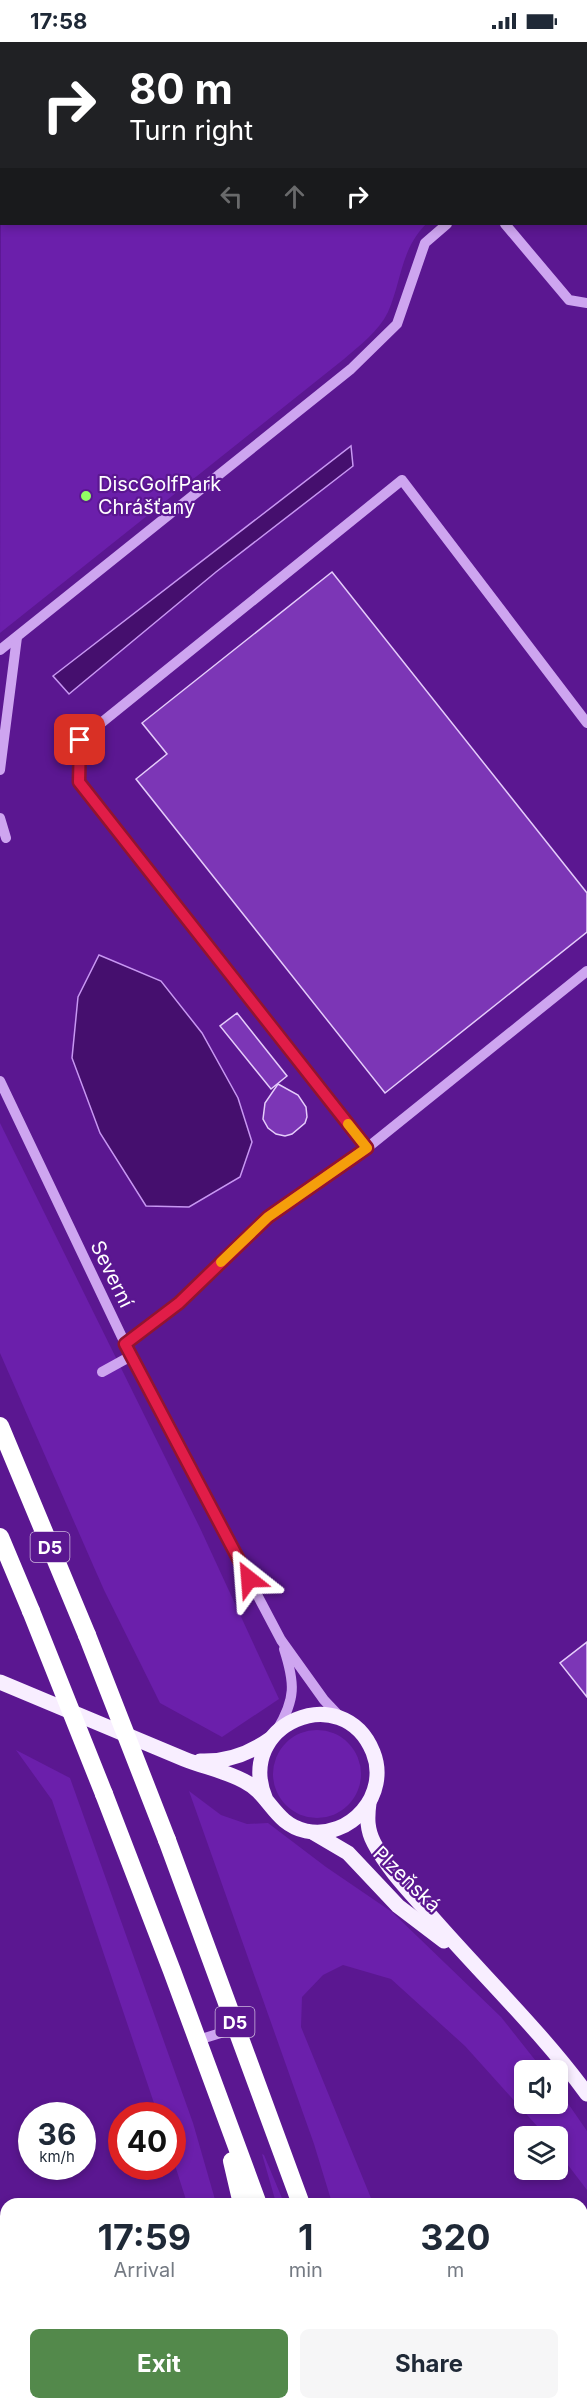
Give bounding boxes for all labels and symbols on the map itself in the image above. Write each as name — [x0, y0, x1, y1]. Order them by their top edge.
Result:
place label: DiscGolfPark Chrášťany — [98, 472, 221, 519]
marker: DiscGolfPark Chrášťany — [79, 489, 93, 503]
pin — [54, 714, 105, 765]
street label: Severní — [86, 1237, 138, 1311]
road number: D5 — [31, 1532, 70, 1562]
position arrow — [217, 1547, 281, 1611]
street label: Plzeňská — [368, 1841, 446, 1917]
road number: D5 — [216, 2007, 254, 2037]
speed limit sign: 40 — [108, 2102, 186, 2180]

